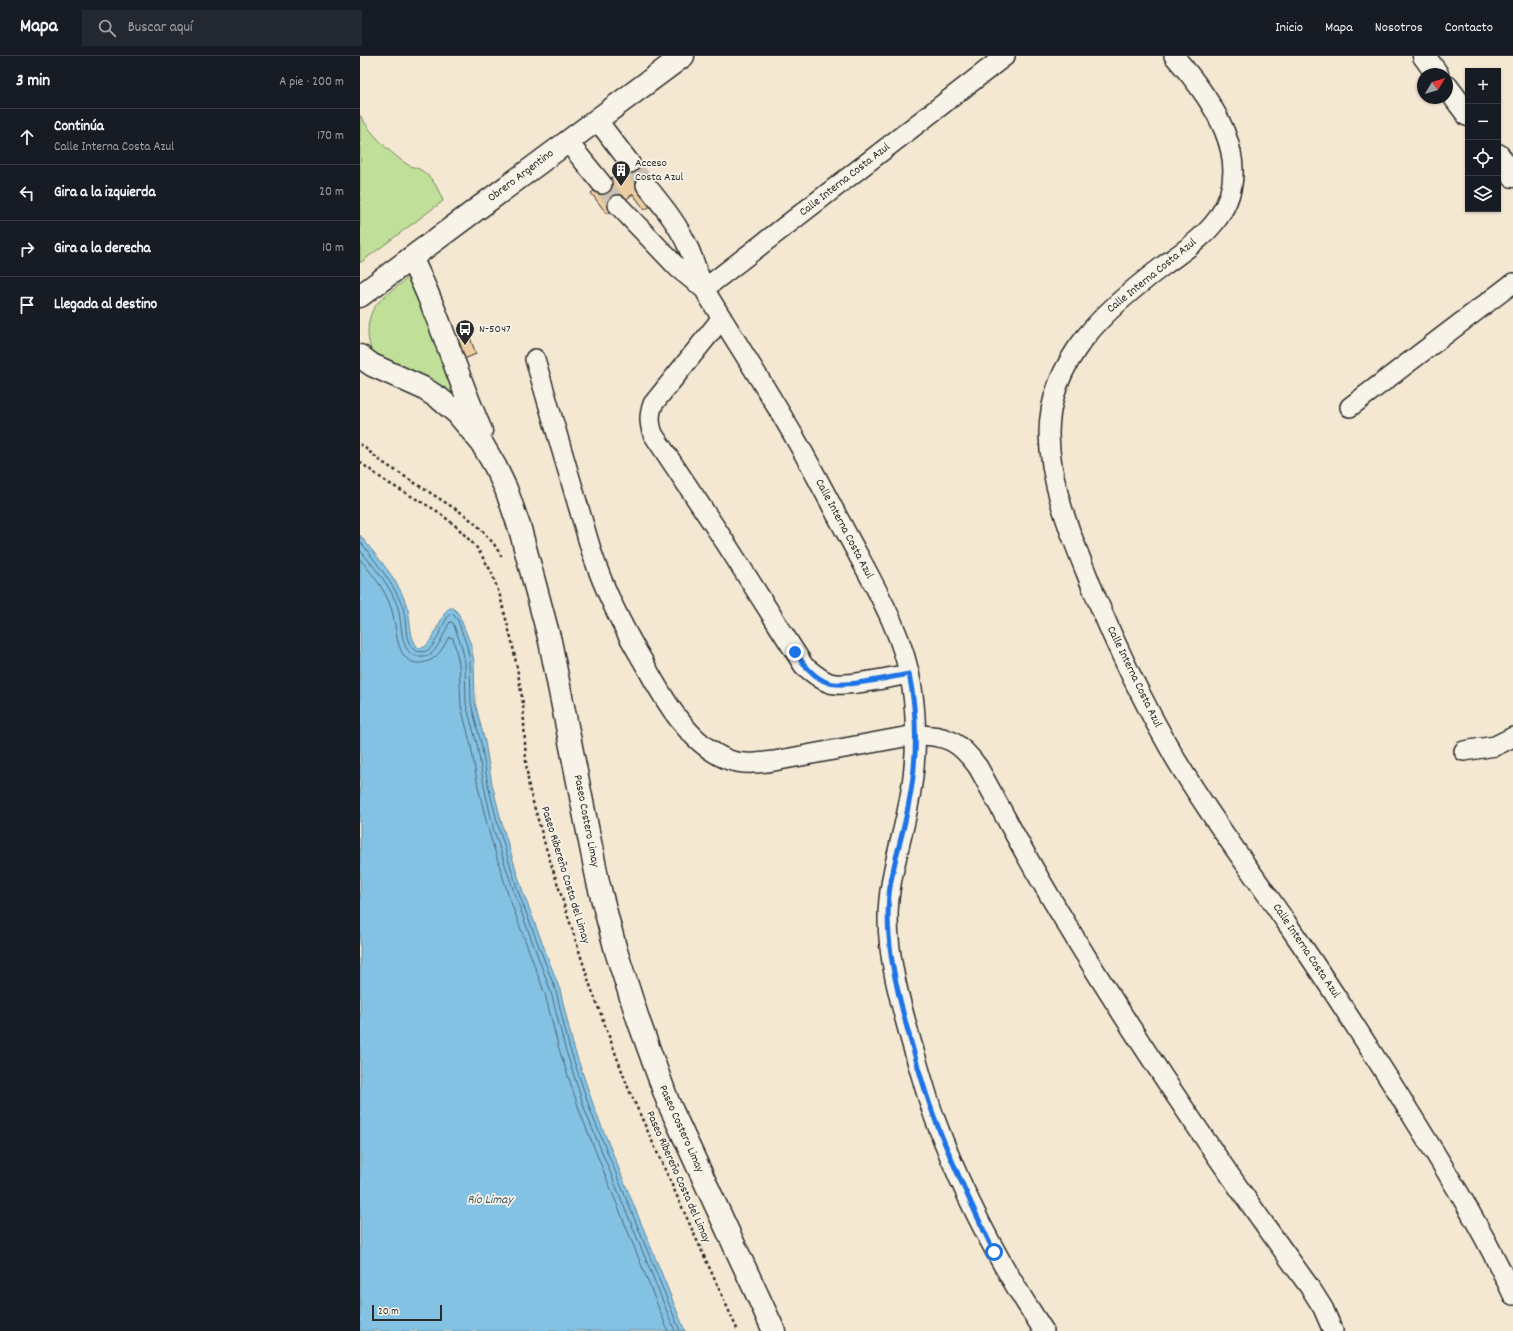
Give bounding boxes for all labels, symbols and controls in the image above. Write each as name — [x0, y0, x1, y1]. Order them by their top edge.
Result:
search box — [82, 10, 362, 46]
text: Mapa — [20, 14, 58, 41]
icon: search — [96, 17, 118, 39]
text: Buscar aquí — [128, 17, 193, 39]
text: Inicio — [1275, 18, 1303, 38]
text: Mapa — [1325, 18, 1353, 38]
text: Nosotros — [1375, 18, 1423, 38]
text: Contacto — [1445, 18, 1493, 38]
north arrow — [1417, 68, 1453, 104]
map controls — [1465, 68, 1501, 212]
button: + — [1465, 68, 1501, 104]
text: 3 min — [16, 70, 50, 94]
text: A pie · 200 m — [279, 73, 344, 92]
button: − — [1465, 104, 1501, 140]
text: Continúa — [54, 116, 104, 138]
icon: ahead — [16, 126, 38, 148]
text: 170 m — [317, 127, 344, 146]
text: Calle Interna Costa Azul — [54, 138, 174, 157]
street label: Calle Interna Costa Azul — [796, 139, 894, 221]
button: locate — [1465, 140, 1501, 176]
street label: Obrero Argentino — [484, 145, 558, 207]
place label: Acceso Costa Azul — [635, 155, 683, 186]
building icon: Acceso Costa Azul — [610, 159, 632, 187]
button: layers — [1465, 176, 1501, 212]
icon: left — [16, 182, 38, 204]
text: Gira a la izquierda — [54, 182, 155, 204]
text: 20 m — [319, 183, 344, 202]
street label: Calle Interna Costa Azul — [1104, 234, 1201, 318]
icon: right — [16, 238, 38, 260]
text: Gira a la derecha — [54, 238, 151, 260]
text: 10 m — [322, 239, 344, 258]
icon: arrive — [16, 294, 38, 316]
text: Llegada al destino — [54, 294, 157, 316]
bus stop icon: N-5047 — [454, 318, 476, 346]
place label: N-5047 — [479, 321, 511, 338]
street label: Calle Interna Costa Azul — [810, 476, 878, 582]
street label: Calle Interna Costa Azul — [1102, 623, 1166, 731]
route end — [786, 643, 804, 661]
street label: Paseo Costero Limay — [569, 773, 604, 870]
street label: Paseo Ribereño Costa del Limay — [536, 804, 594, 947]
street label: Calle Interna Costa Azul — [1268, 900, 1344, 1002]
street label: Paseo Costero Limay — [654, 1083, 708, 1176]
street label: Paseo Ribereño Costa del Limay — [641, 1108, 715, 1247]
water label: Río Limay — [467, 1191, 514, 1210]
route start — [985, 1243, 1003, 1261]
scale bar — [372, 1303, 442, 1322]
text: 20 m — [378, 1304, 399, 1320]

